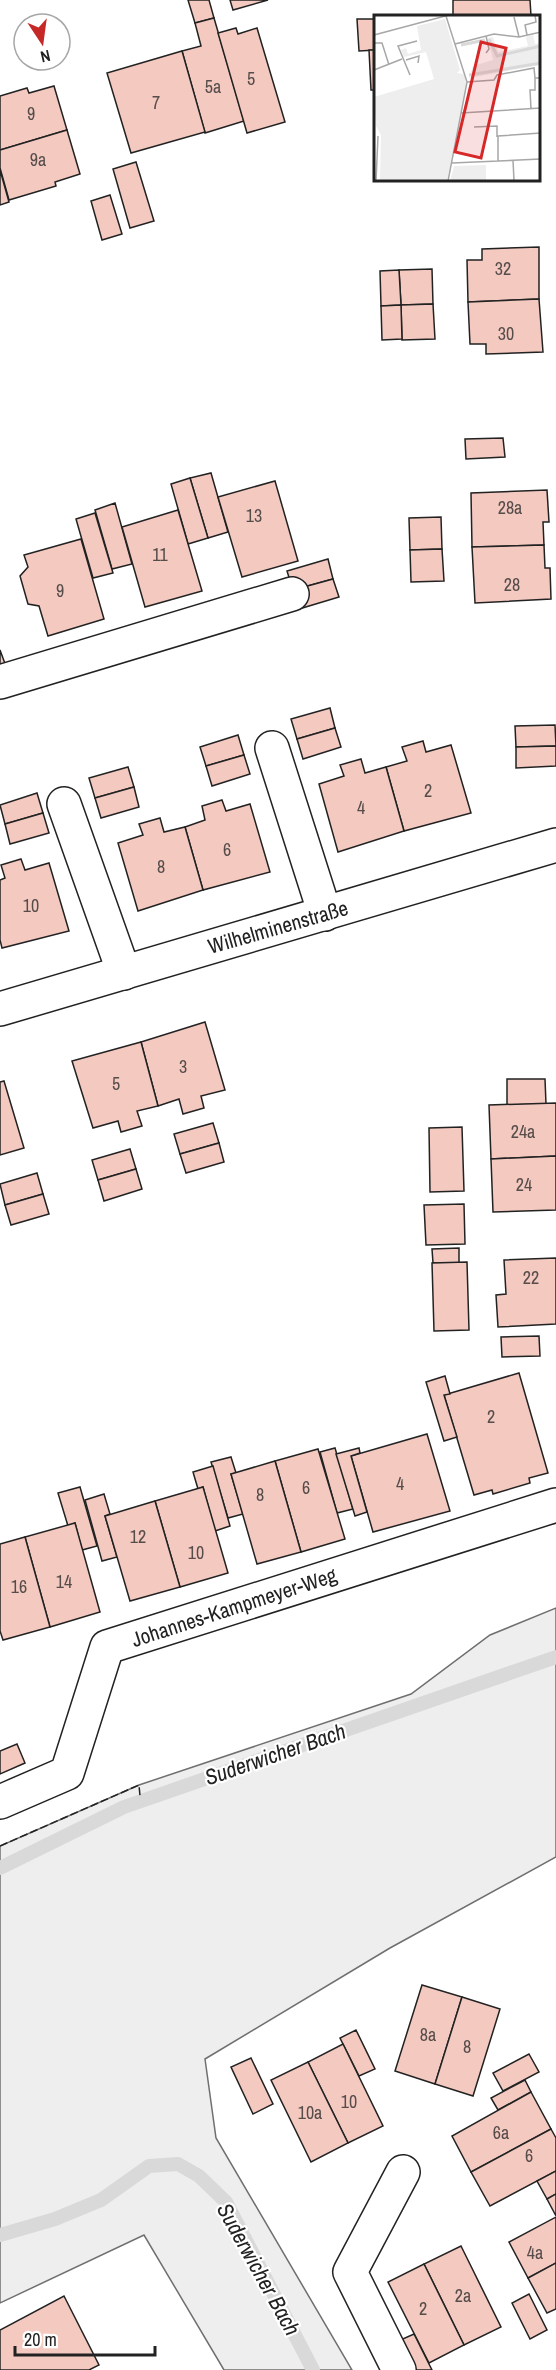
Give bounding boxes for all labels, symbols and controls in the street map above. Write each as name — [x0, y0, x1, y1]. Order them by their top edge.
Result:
north arrow — [12, 12, 72, 72]
inset map — [374, 15, 541, 182]
text: N — [38, 45, 52, 68]
house number: 5 — [247, 66, 255, 91]
house number: 5a — [205, 74, 221, 99]
house number: 7 — [152, 90, 160, 115]
house number: 9 — [27, 101, 35, 126]
house number: 9a — [30, 147, 46, 172]
house number: 32 — [495, 256, 511, 281]
house number: 30 — [498, 321, 514, 346]
house number: 28a — [498, 495, 522, 520]
house number: 13 — [246, 503, 262, 528]
house number: 11 — [152, 542, 168, 567]
house number: 28 — [504, 572, 520, 597]
house number: 9 — [56, 578, 64, 603]
house number: 2 — [424, 778, 432, 803]
house number: 4 — [357, 795, 365, 820]
house number: 6 — [223, 837, 231, 862]
house number: 8 — [157, 854, 165, 879]
house number: 10 — [23, 893, 39, 918]
street label: Wilhelminenstraße — [205, 893, 351, 961]
house number: 3 — [179, 1054, 187, 1079]
house number: 5 — [112, 1071, 120, 1096]
house number: 24a — [511, 1119, 535, 1144]
house number: 24 — [516, 1172, 532, 1197]
house number: 22 — [523, 1265, 539, 1290]
house number: 2 — [487, 1404, 495, 1429]
house number: 4 — [396, 1471, 404, 1496]
house number: 6 — [302, 1475, 310, 1500]
house number: 8 — [256, 1482, 264, 1507]
house number: 12 — [130, 1524, 146, 1549]
house number: 10 — [188, 1540, 204, 1565]
street label: Johannes-Kampmeyer-Weg — [128, 1560, 341, 1654]
house number: 14 — [56, 1569, 72, 1594]
house number: 16 — [11, 1574, 27, 1599]
water label: Suderwicher Bach — [200, 1716, 350, 1792]
house number: 8a — [420, 2022, 436, 2047]
house number: 8 — [463, 2034, 471, 2059]
house number: 10 — [341, 2089, 357, 2114]
house number: 10a — [298, 2100, 322, 2125]
house number: 6a — [493, 2120, 509, 2145]
house number: 6 — [525, 2143, 533, 2168]
water label: Suderwicher Bach — [210, 2197, 308, 2341]
house number: 4a — [527, 2240, 543, 2265]
house number: 2a — [455, 2283, 471, 2308]
house number: 2 — [419, 2296, 427, 2321]
scale bar — [15, 2319, 154, 2357]
text: 20 m — [24, 2327, 57, 2352]

